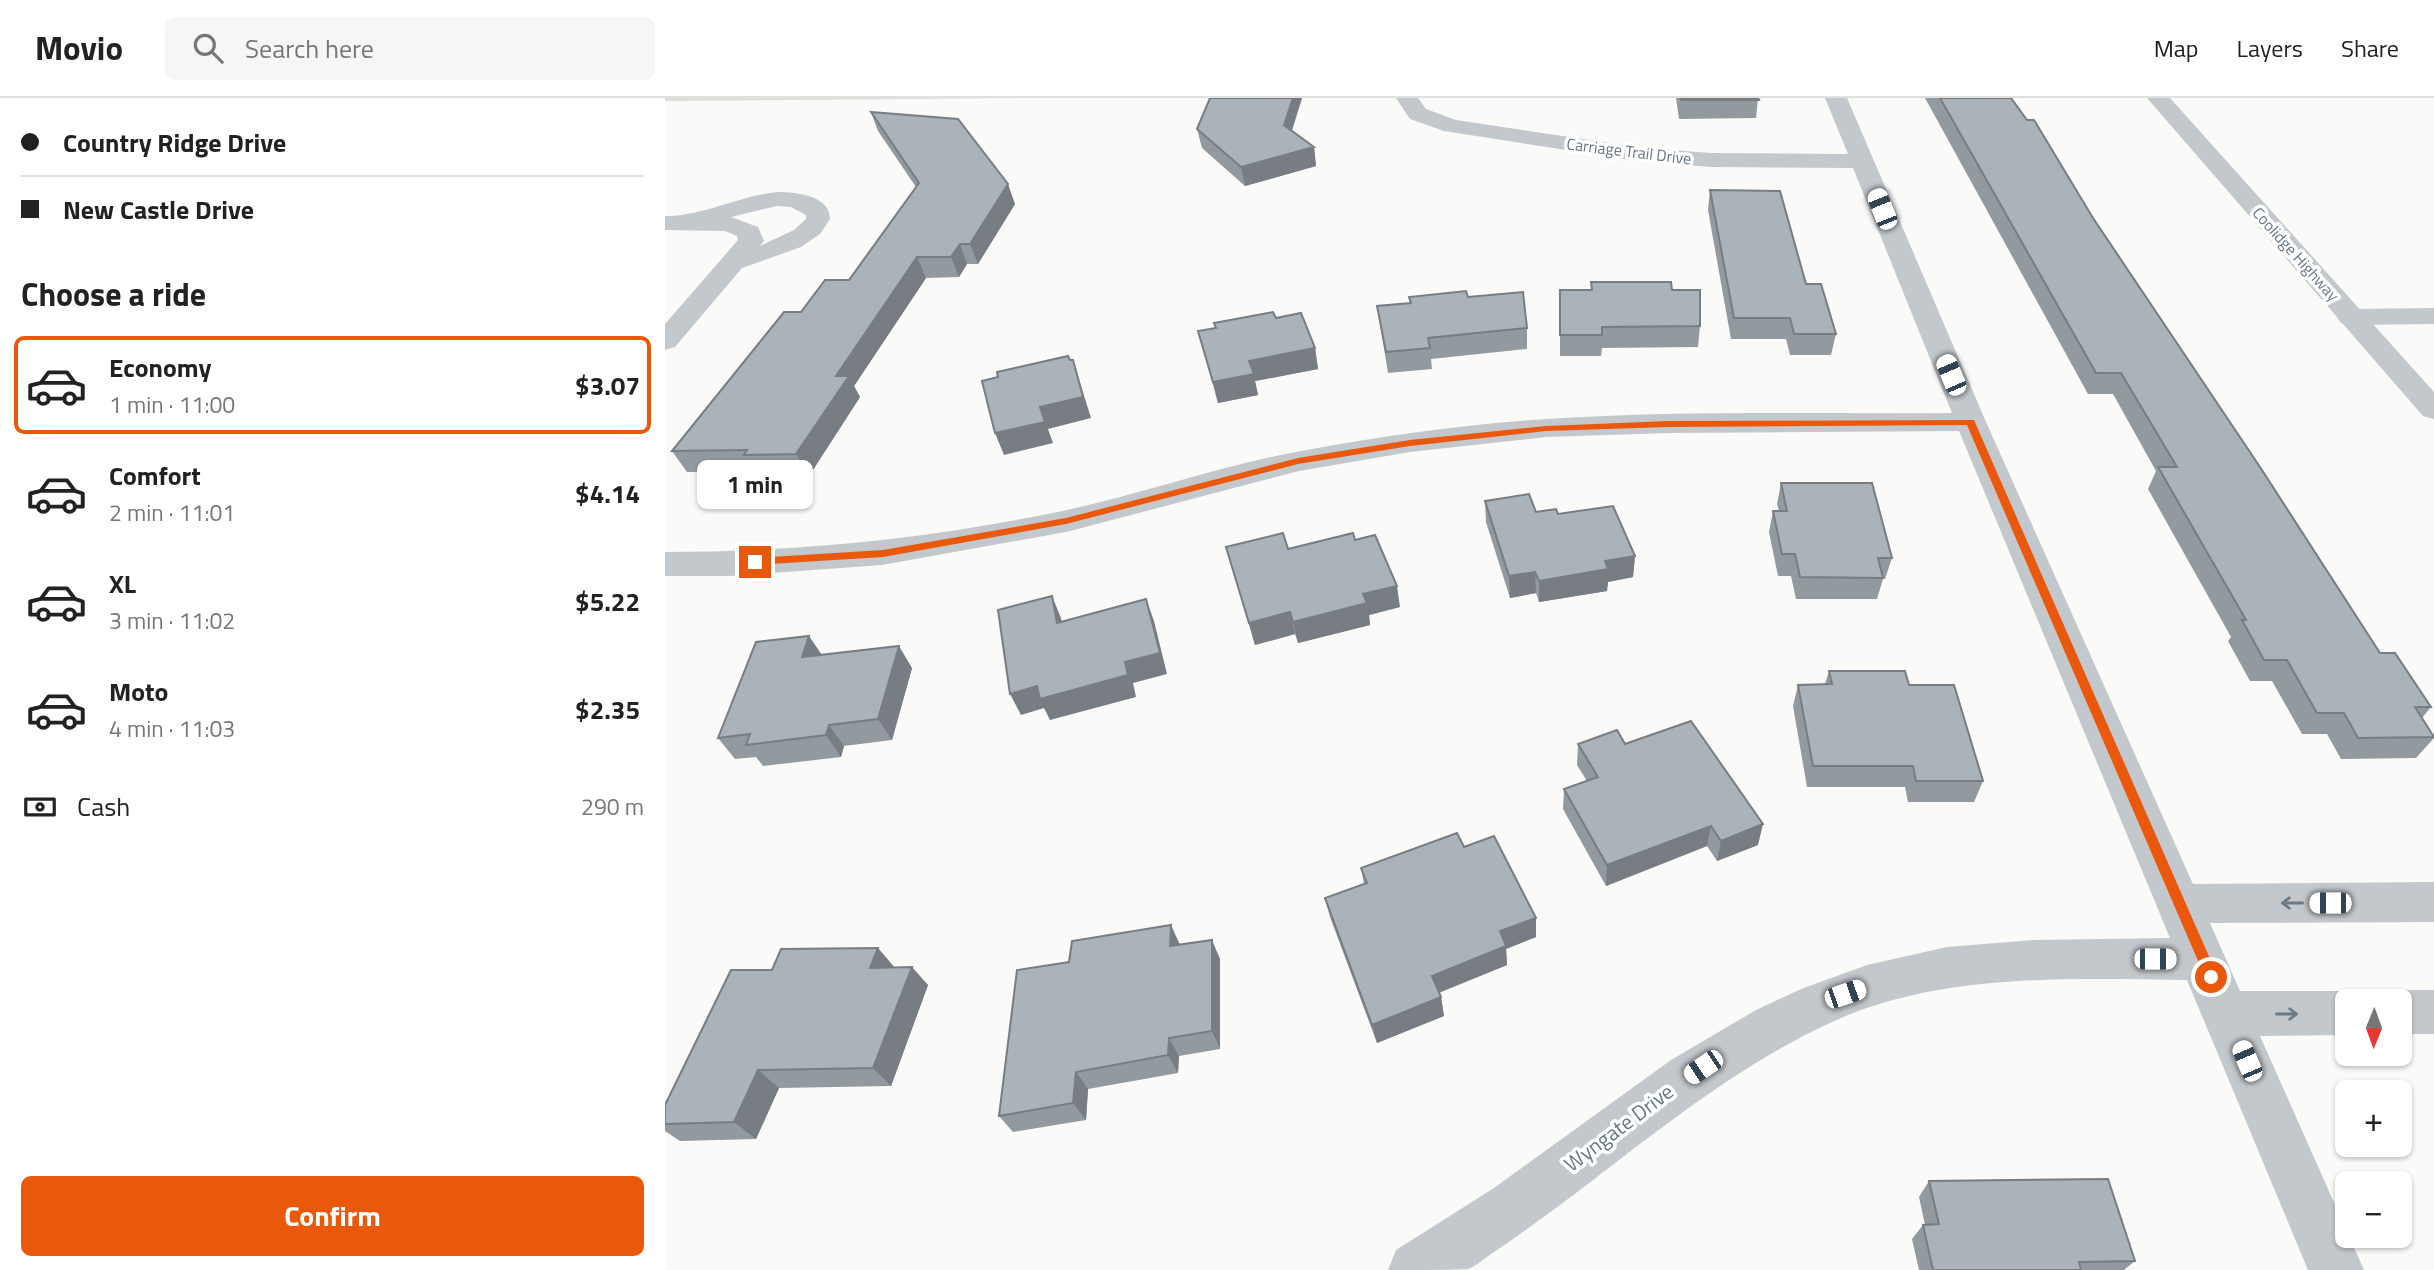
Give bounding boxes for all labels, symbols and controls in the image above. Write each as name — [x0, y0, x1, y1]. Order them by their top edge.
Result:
search box — [165, 17, 655, 80]
text: Movio — [35, 23, 123, 73]
icon: search — [189, 29, 227, 67]
text: Search here — [245, 29, 374, 68]
text: Map — [2154, 30, 2199, 66]
text: Layers — [2237, 30, 2303, 66]
text: Share — [2341, 30, 2399, 66]
text: Country Ridge Drive — [63, 123, 286, 162]
street label: Carriage Trail Drive — [1565, 131, 1693, 171]
car — [1865, 186, 1900, 232]
text: New Castle Drive — [63, 190, 254, 229]
street label: Coolidge Highway — [2247, 201, 2345, 307]
text: Choose a ride — [21, 270, 206, 318]
text: Economy — [109, 348, 211, 387]
car — [1934, 352, 1969, 398]
icon: car — [25, 354, 88, 417]
text: $3.07 — [575, 366, 640, 405]
text: 1 min · 11:00 — [109, 387, 235, 422]
text: Comfort — [109, 456, 201, 495]
callout: 1 min — [697, 461, 813, 510]
icon: car — [25, 462, 88, 525]
text: 1 min — [727, 467, 783, 502]
text: $4.14 — [575, 474, 640, 513]
text: 2 min · 11:01 — [109, 495, 235, 530]
route end — [739, 546, 771, 578]
text: XL — [109, 564, 136, 603]
icon: car — [25, 570, 88, 633]
text: $5.22 — [575, 582, 640, 621]
text: 3 min · 11:02 — [109, 603, 235, 638]
text: Moto — [109, 672, 168, 711]
icon: car — [25, 678, 88, 741]
text: $2.35 — [575, 690, 640, 729]
text: 4 min · 11:03 — [109, 711, 235, 746]
text: Cash — [77, 787, 130, 826]
icon: cash — [21, 788, 59, 826]
text: 290 m — [581, 789, 644, 824]
car — [2310, 893, 2352, 914]
one-way arrow — [2281, 896, 2304, 910]
car — [2135, 949, 2177, 970]
route start — [2195, 961, 2227, 993]
car — [1822, 977, 1869, 1011]
north arrow — [2335, 989, 2411, 1066]
map controls — [2335, 989, 2412, 1248]
one-way arrow — [2275, 1007, 2298, 1020]
car — [2230, 1038, 2265, 1084]
car — [1680, 1047, 1727, 1087]
street label: Wyngate Drive — [1557, 1075, 1680, 1179]
button: + — [2335, 1080, 2412, 1157]
button: − — [2335, 1171, 2412, 1248]
button: Confirm — [21, 1176, 644, 1256]

